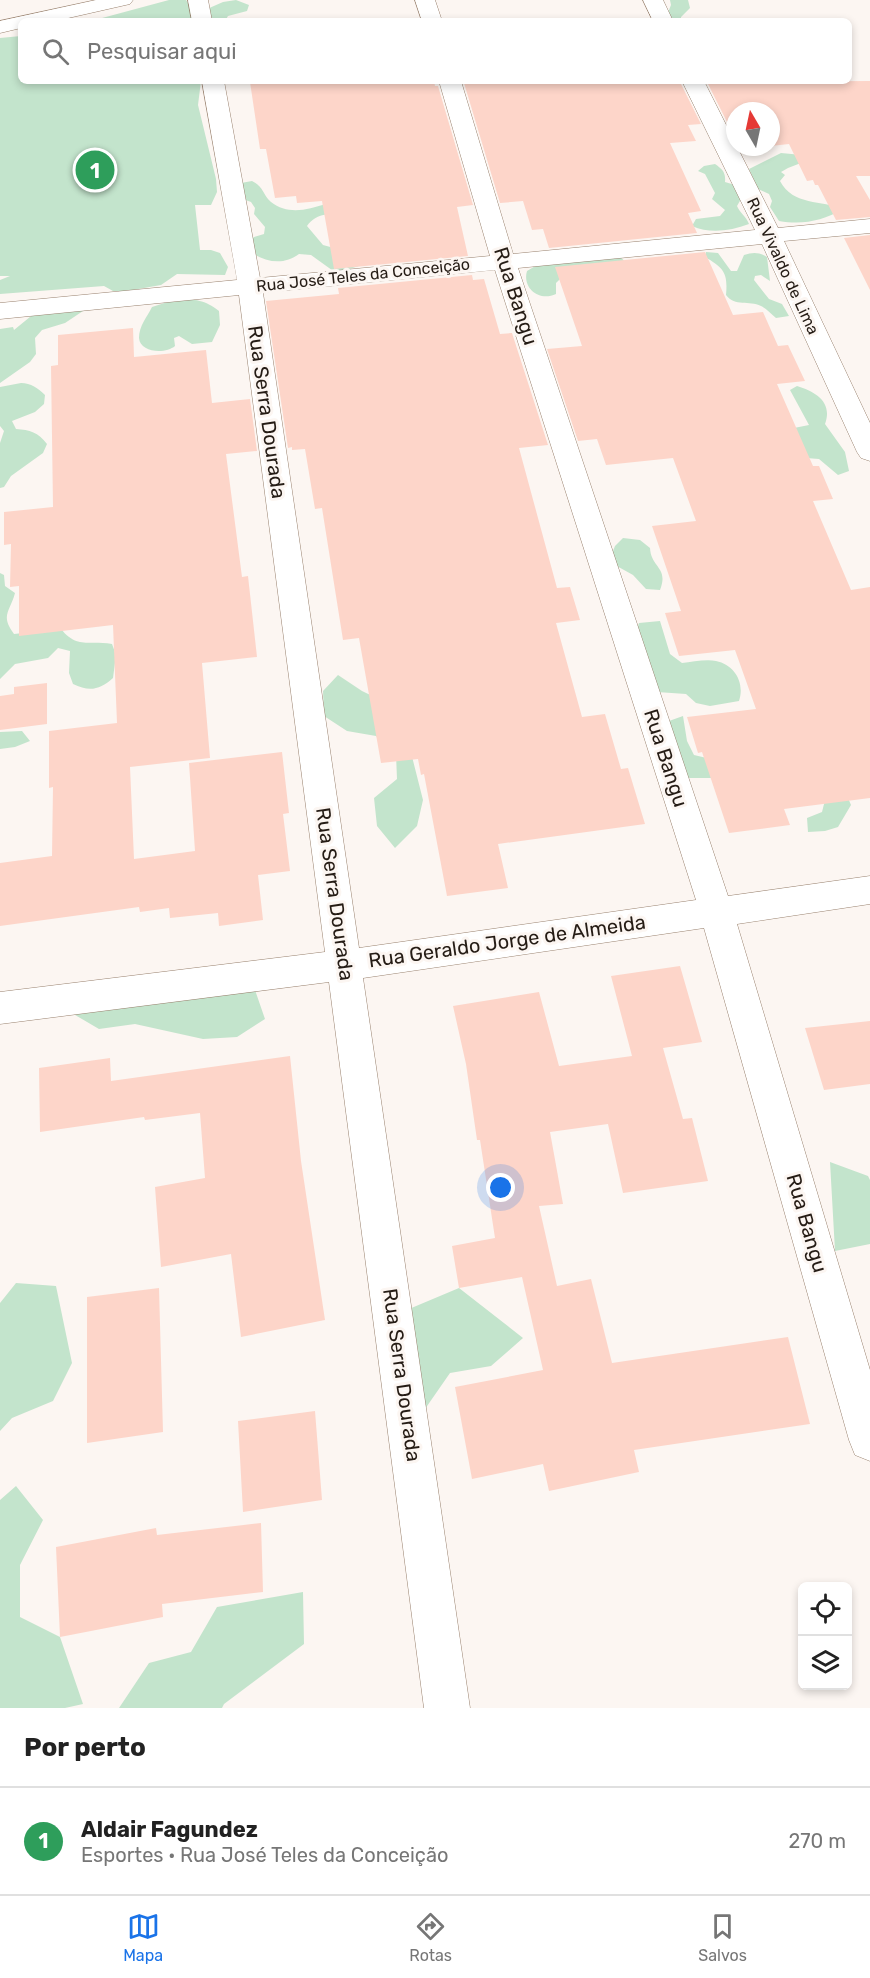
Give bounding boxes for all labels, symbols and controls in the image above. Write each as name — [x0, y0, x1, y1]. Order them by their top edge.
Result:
search box — [18, 18, 852, 84]
icon: search — [39, 35, 72, 68]
text: Pesquisar aqui — [87, 38, 237, 65]
north arrow — [726, 102, 780, 156]
pin: 1 — [76, 148, 115, 192]
street label: Rua Vivaldo de Lima — [743, 194, 823, 338]
street label: Rua Bangu — [489, 244, 543, 348]
street label: Rua José Teles da Conceição — [255, 254, 471, 296]
street label: Rua Serra Dourada — [243, 324, 291, 500]
street label: Rua Bangu — [639, 706, 693, 810]
street label: Rua Serra Dourada — [311, 806, 359, 982]
street label: Rua Geraldo Jorge de Almeida — [367, 910, 647, 972]
street label: Rua Bangu — [781, 1171, 833, 1275]
your location — [486, 1173, 515, 1202]
street label: Rua Serra Dourada — [378, 1287, 426, 1463]
map controls — [798, 1582, 852, 1690]
button: locate — [798, 1582, 852, 1636]
button: layers — [798, 1636, 852, 1690]
text: Por perto — [24, 1732, 146, 1763]
text: Aldair Fagundez — [81, 1816, 258, 1843]
text: 1 — [39, 1829, 48, 1853]
text: 270 m — [789, 1829, 846, 1853]
text: Esportes · Rua José Teles da Conceição — [81, 1843, 448, 1867]
tab: Mapa — [123, 1910, 163, 1965]
tab: Rotas — [409, 1910, 452, 1965]
tab: Salvos — [698, 1910, 747, 1965]

